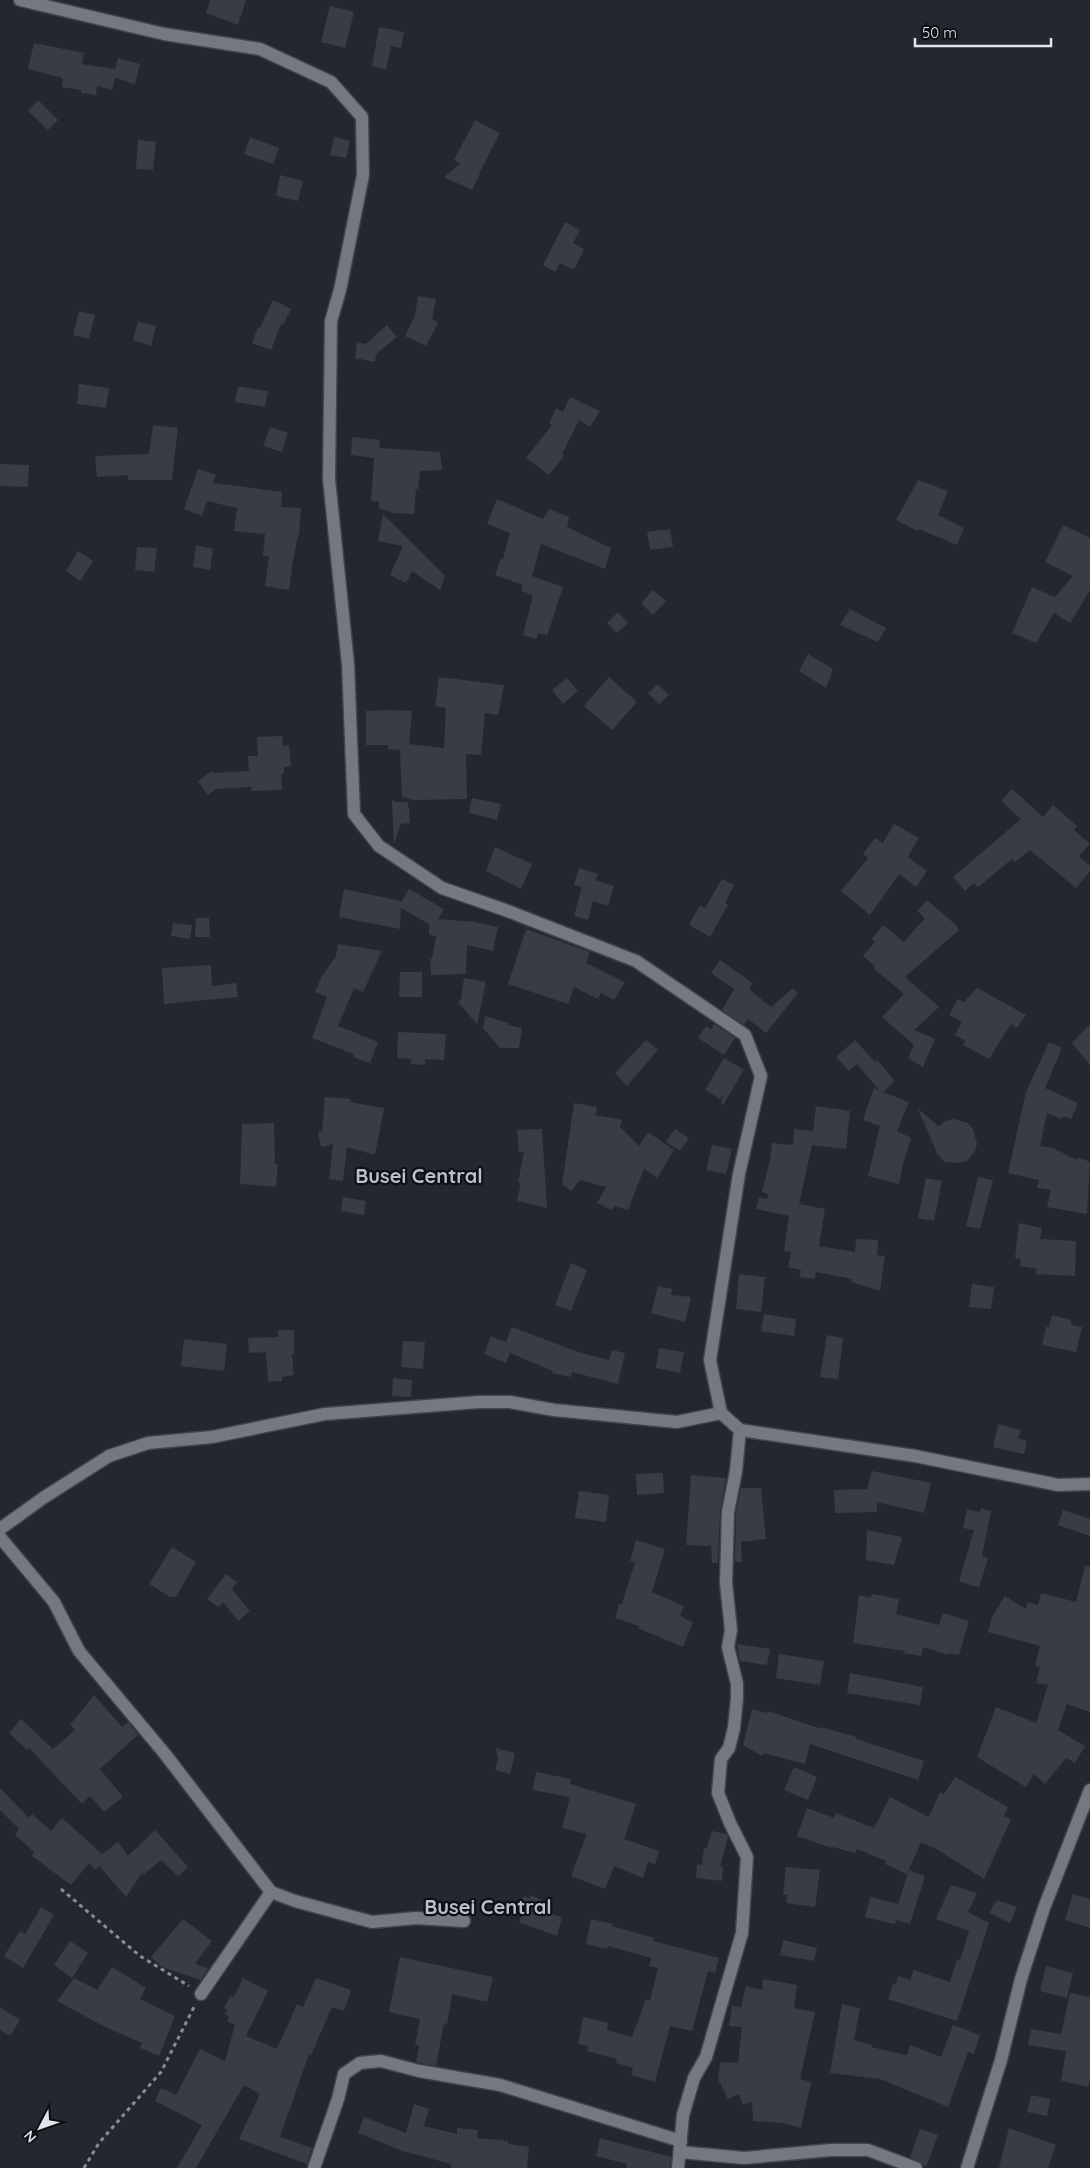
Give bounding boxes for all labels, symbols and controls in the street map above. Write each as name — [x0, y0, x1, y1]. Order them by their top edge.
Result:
scale bar — [915, 15, 1051, 47]
text: 50 m — [922, 23, 957, 42]
district label: Busei Central — [355, 1163, 483, 1188]
district label: Busei Central — [424, 1894, 552, 1919]
north arrow — [15, 2103, 65, 2153]
text: N — [20, 2127, 40, 2146]

